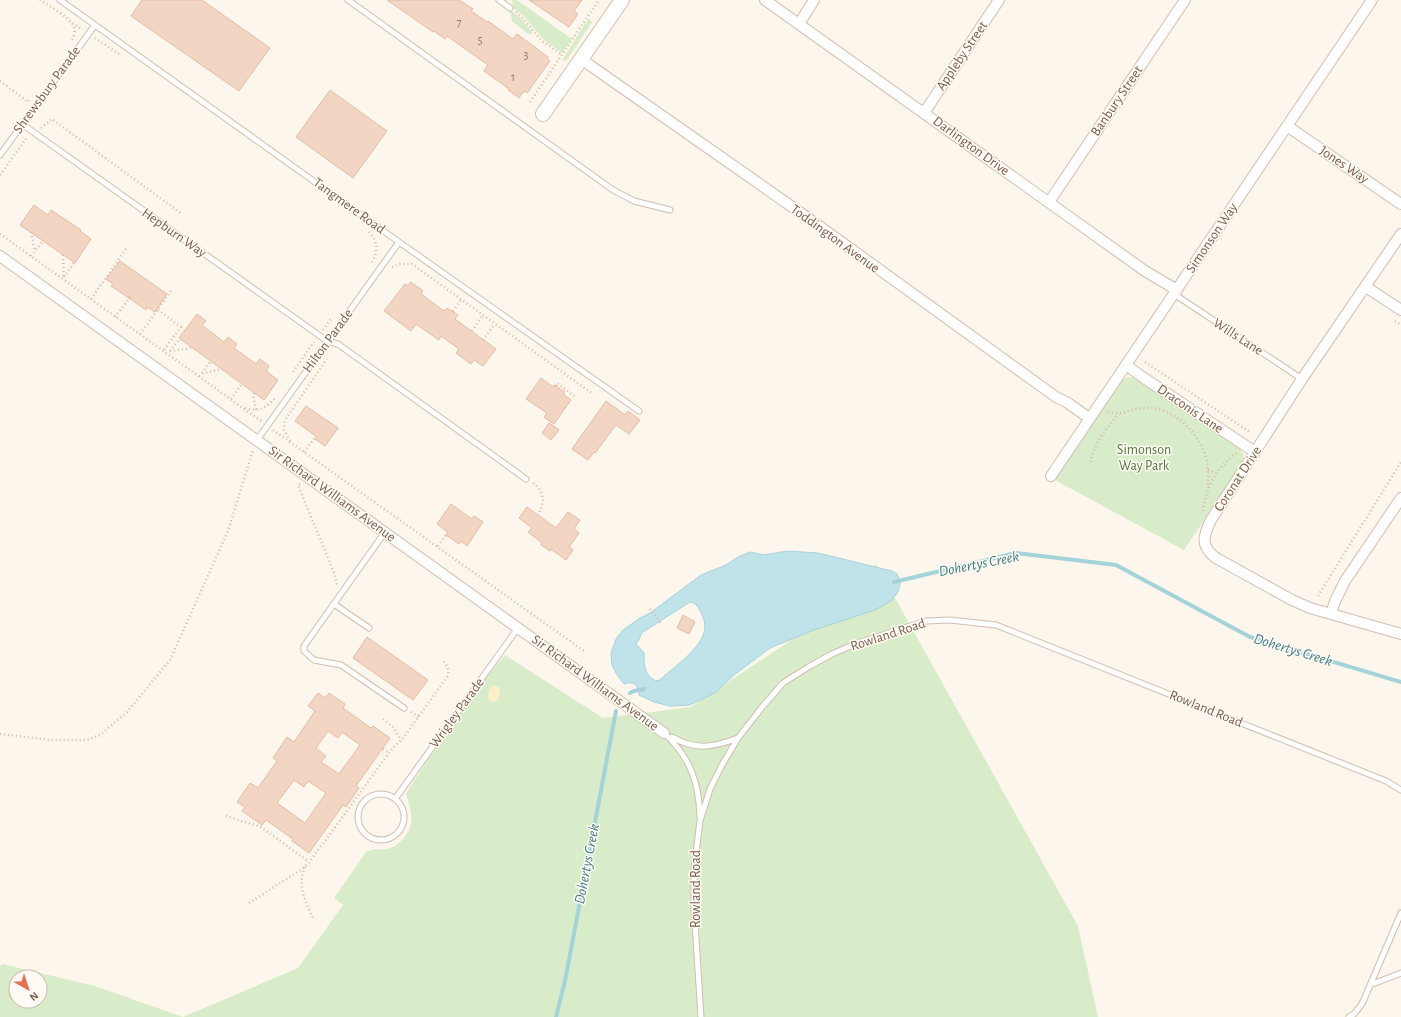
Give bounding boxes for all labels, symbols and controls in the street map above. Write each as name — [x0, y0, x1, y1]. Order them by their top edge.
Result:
house number: 7 — [456, 16, 462, 28]
street label: Appleby Street — [934, 18, 991, 93]
house number: 5 — [477, 34, 483, 46]
street label: Shrewsbury Parade — [11, 44, 83, 136]
house number: 3 — [524, 49, 529, 61]
street label: Banbury Street — [1088, 63, 1146, 139]
house number: 1 — [511, 71, 515, 83]
street label: Darlington Drive — [930, 114, 1012, 178]
street label: Jones Way — [1317, 144, 1371, 186]
street label: Tangmere Road — [310, 175, 388, 237]
street label: Simonson Way — [1184, 201, 1240, 275]
street label: Toddington Avenue — [788, 202, 882, 276]
street label: Hepburn Way — [139, 206, 209, 260]
street label: Hilton Parade — [300, 307, 356, 375]
street label: Wills Lane — [1211, 316, 1265, 358]
street label: Draconis Lane — [1155, 382, 1225, 436]
street label: Sir Richard Williams Avenue — [266, 443, 398, 545]
park label: Simonson Way Park — [1117, 443, 1171, 473]
street label: Coronat Drive — [1212, 444, 1264, 514]
water label: Dohertys Creek — [938, 549, 1020, 579]
street label: Rowland Road — [849, 616, 927, 654]
water label: Dohertys Creek — [1252, 631, 1334, 669]
street label: Sir Richard Williams Avenue — [529, 632, 661, 734]
street label: Wrigley Parade — [427, 675, 487, 751]
street label: Rowland Road — [1167, 688, 1245, 730]
water label: Dohertys Creek — [572, 823, 602, 905]
street label: Rowland Road — [689, 850, 703, 928]
north arrow — [8, 969, 48, 1009]
text: N — [28, 990, 40, 1003]

